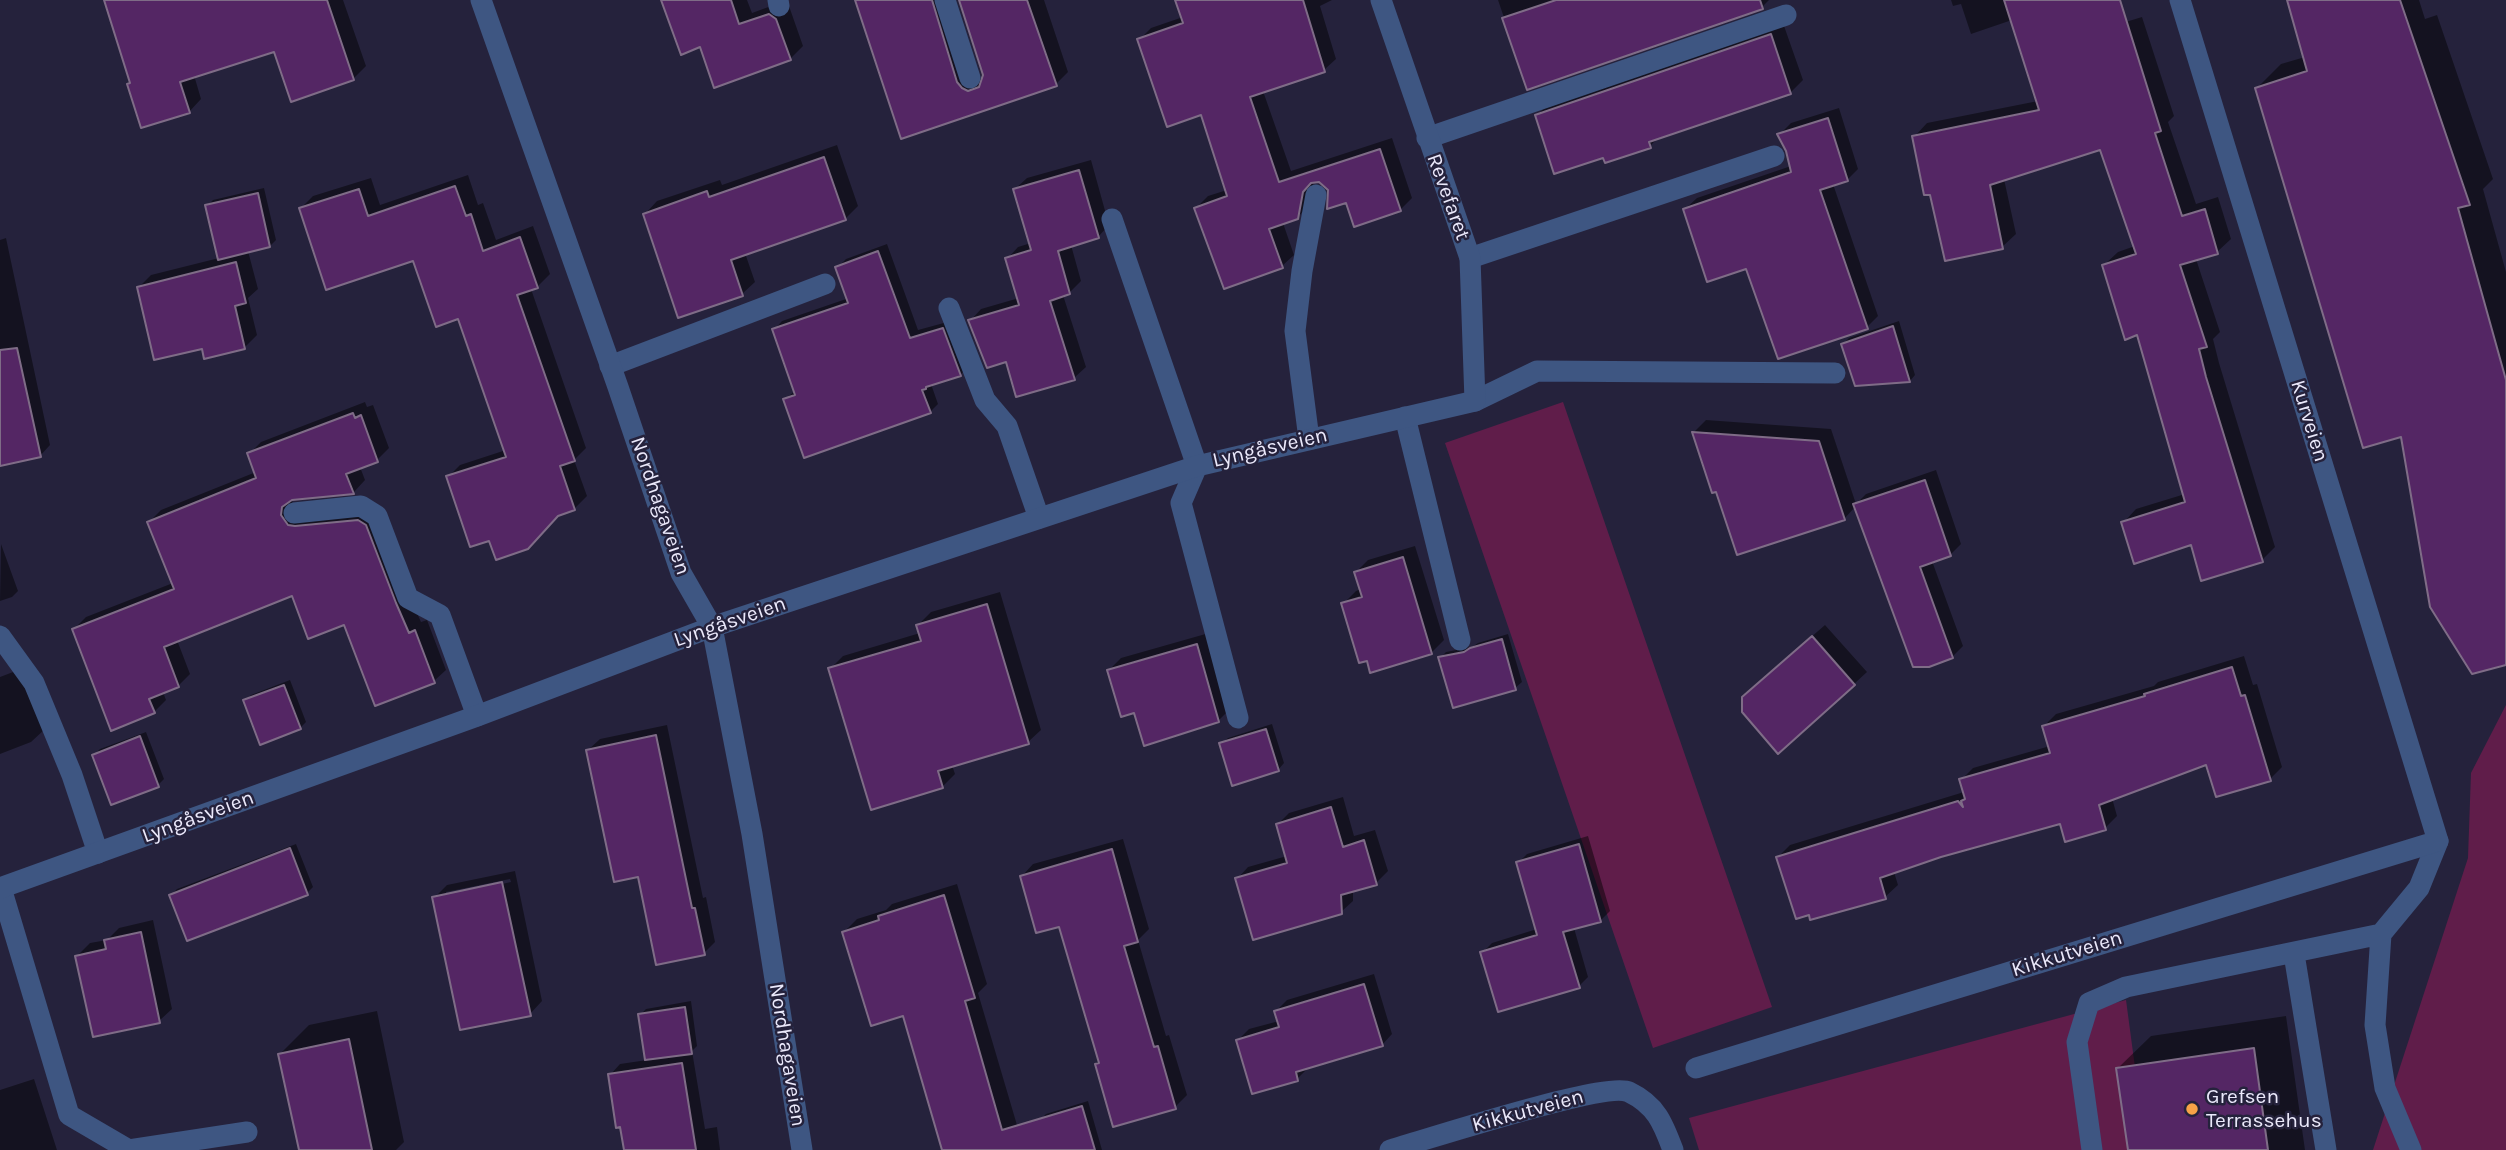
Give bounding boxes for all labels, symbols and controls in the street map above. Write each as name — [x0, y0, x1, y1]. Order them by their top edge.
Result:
street label: Revefaret — [1421, 150, 1475, 244]
street label: Kurveien — [2285, 377, 2333, 465]
street label: Lyngåsveien — [1210, 423, 1330, 473]
street label: Nordhagaveien — [625, 434, 695, 578]
street label: Lyngåsveien — [670, 591, 790, 653]
street label: Lyngåsveien — [139, 785, 257, 849]
street label: Kikkutveien — [2009, 925, 2125, 983]
street label: Nordhagaveien — [763, 982, 811, 1128]
street label: Kikkutveien — [1470, 1084, 1586, 1138]
place label: Grefsen Terrassehus — [2206, 1084, 2322, 1134]
marker: Grefsen Terrassehus — [2184, 1101, 2200, 1117]

